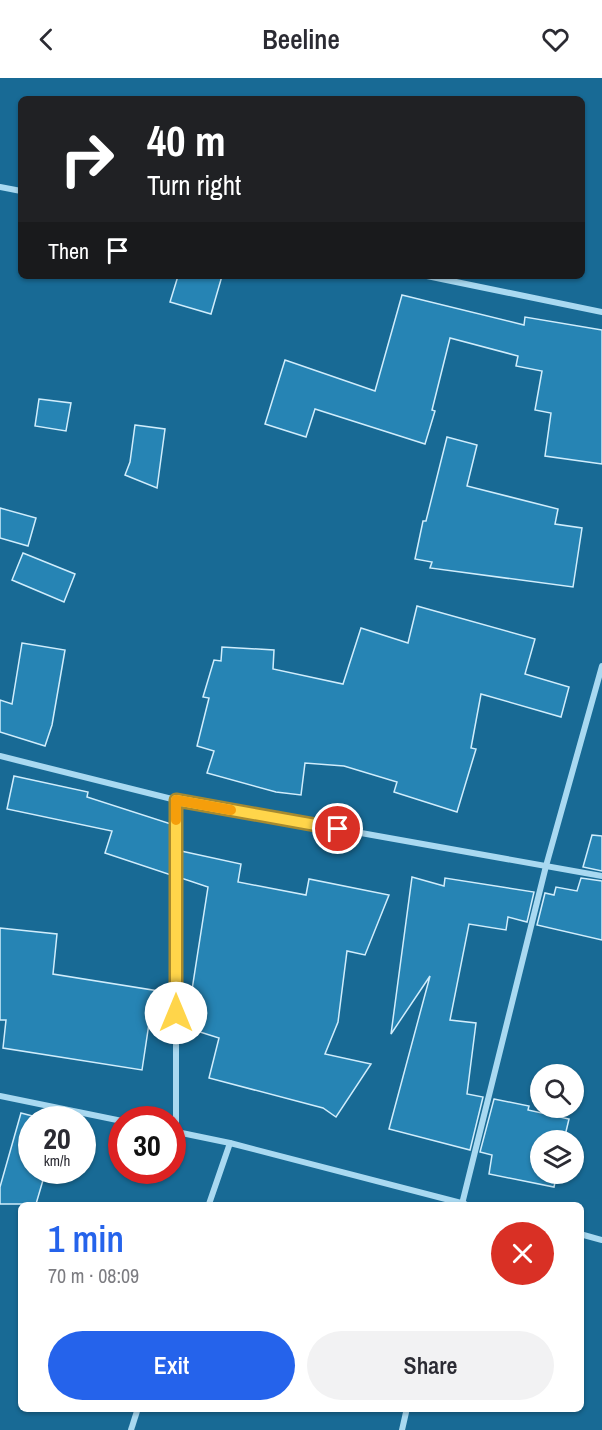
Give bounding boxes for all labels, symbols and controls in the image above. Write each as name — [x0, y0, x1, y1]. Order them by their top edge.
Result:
text: Beeline — [262, 21, 340, 57]
icon: back — [30, 23, 63, 56]
icon: heart — [539, 23, 572, 56]
text: 40 m — [147, 113, 226, 169]
icon: right — [48, 120, 126, 198]
text: Turn right — [147, 167, 241, 203]
icon: arrive — [101, 234, 134, 267]
text: Then — [48, 236, 89, 266]
pin — [312, 803, 363, 854]
icon: arrive — [321, 812, 354, 845]
position arrow — [144, 981, 208, 1045]
map controls — [530, 1064, 584, 1184]
button: search — [530, 1064, 584, 1118]
speed limit sign: 30 — [108, 1106, 186, 1184]
text: 20 — [43, 1118, 71, 1158]
button: layers — [530, 1130, 584, 1184]
text: km/h — [44, 1150, 70, 1171]
text: 1 min — [48, 1215, 124, 1263]
button: close — [491, 1222, 554, 1285]
text: 70 m · 08:09 — [48, 1262, 139, 1289]
button: Exit — [48, 1331, 295, 1400]
button: Share — [307, 1331, 554, 1400]

